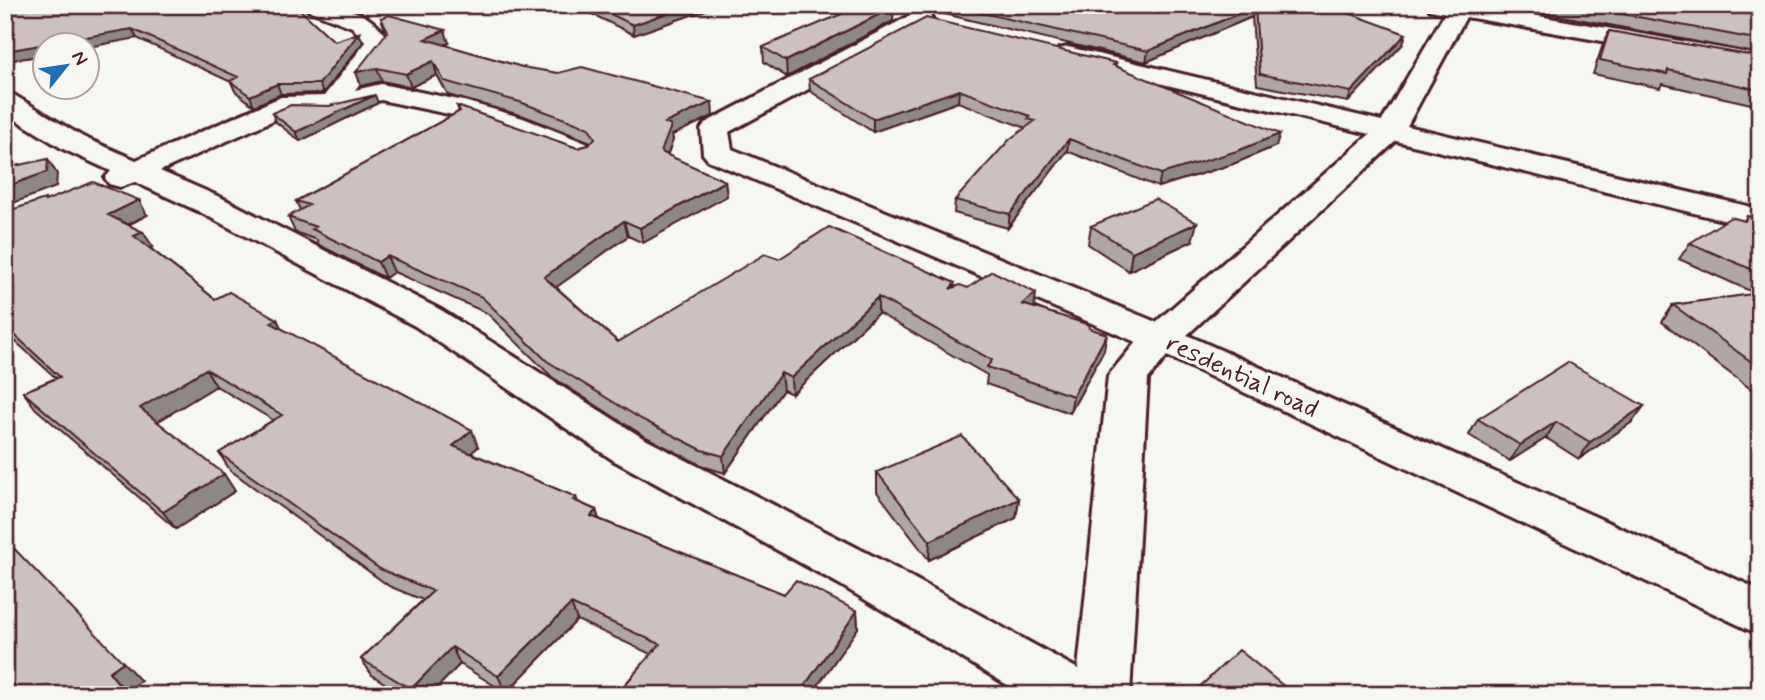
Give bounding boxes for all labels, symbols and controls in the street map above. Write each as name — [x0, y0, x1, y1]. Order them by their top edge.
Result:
north arrow — [32, 32, 102, 102]
text: N — [65, 47, 93, 70]
street label: resdential road — [1161, 327, 1324, 427]

